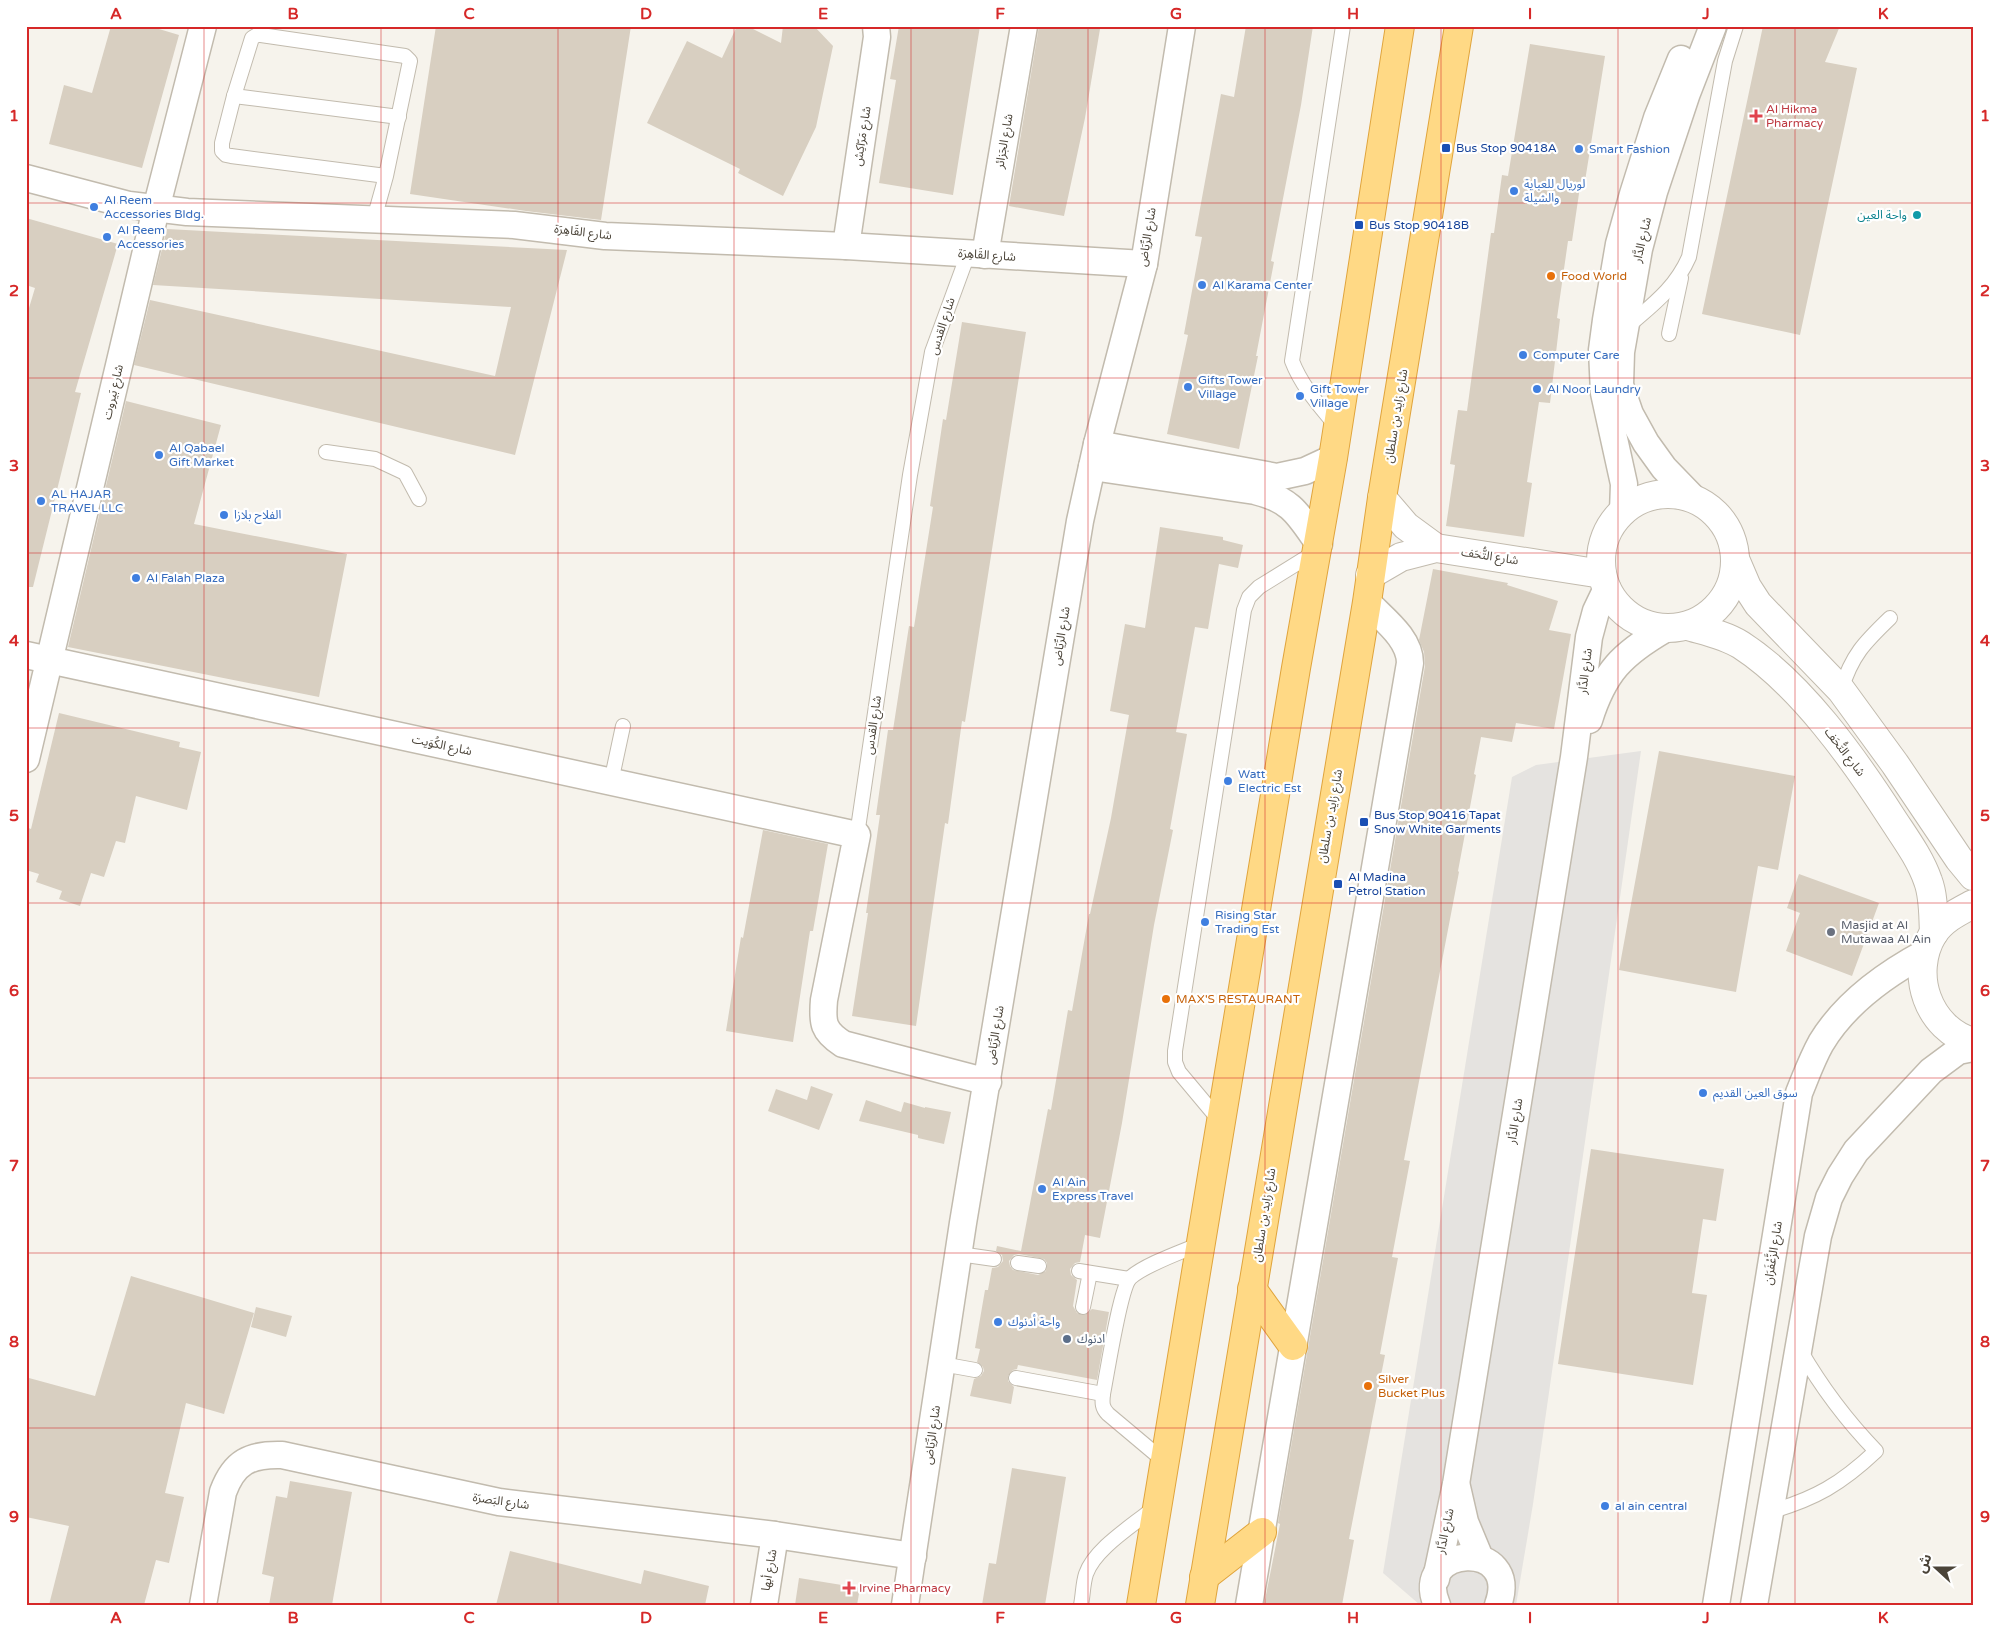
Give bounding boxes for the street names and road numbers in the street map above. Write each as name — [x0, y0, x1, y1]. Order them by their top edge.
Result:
street label: شارع مَرّاكِش — [850, 105, 876, 167]
street label: شارع الجَزائر — [992, 112, 1018, 171]
street label: شارع الرِّيَاض — [1135, 206, 1161, 268]
street label: شارع الدَّار — [1629, 216, 1656, 265]
street label: شارع القَاهِرَة — [553, 222, 613, 244]
street label: شارع القَاهِرَة — [957, 246, 1016, 266]
street label: شارع القدس — [926, 296, 960, 357]
street label: شارع بَيروت — [100, 363, 128, 421]
street label: شارع زايد بن سلطان — [1382, 368, 1412, 464]
street label: شارع التُّحَف — [1460, 543, 1520, 569]
street label: شارع الرِّيَاض — [1049, 605, 1075, 667]
street label: شارع الدَّار — [1575, 647, 1597, 696]
street label: شارع القدس — [862, 695, 886, 756]
street label: شارع التُّحَف — [1820, 724, 1870, 780]
street label: شارع الكُوَيت — [410, 731, 473, 760]
street label: شارع زايد بن سلطان — [1315, 768, 1347, 864]
street label: شارع الرِّيَاض — [983, 1004, 1009, 1066]
street label: شارع الدَّار — [1504, 1097, 1527, 1146]
street label: شارع زايد بن سلطان — [1250, 1167, 1280, 1263]
street label: شارع الزَّعْفَرَان — [1760, 1220, 1787, 1286]
street label: شارع الرِّيَاض — [921, 1404, 945, 1466]
street label: شارع البَصرَة — [471, 1490, 530, 1514]
street label: شارع الدَّار — [1433, 1507, 1459, 1556]
street label: شارع أبها — [758, 1548, 782, 1592]

